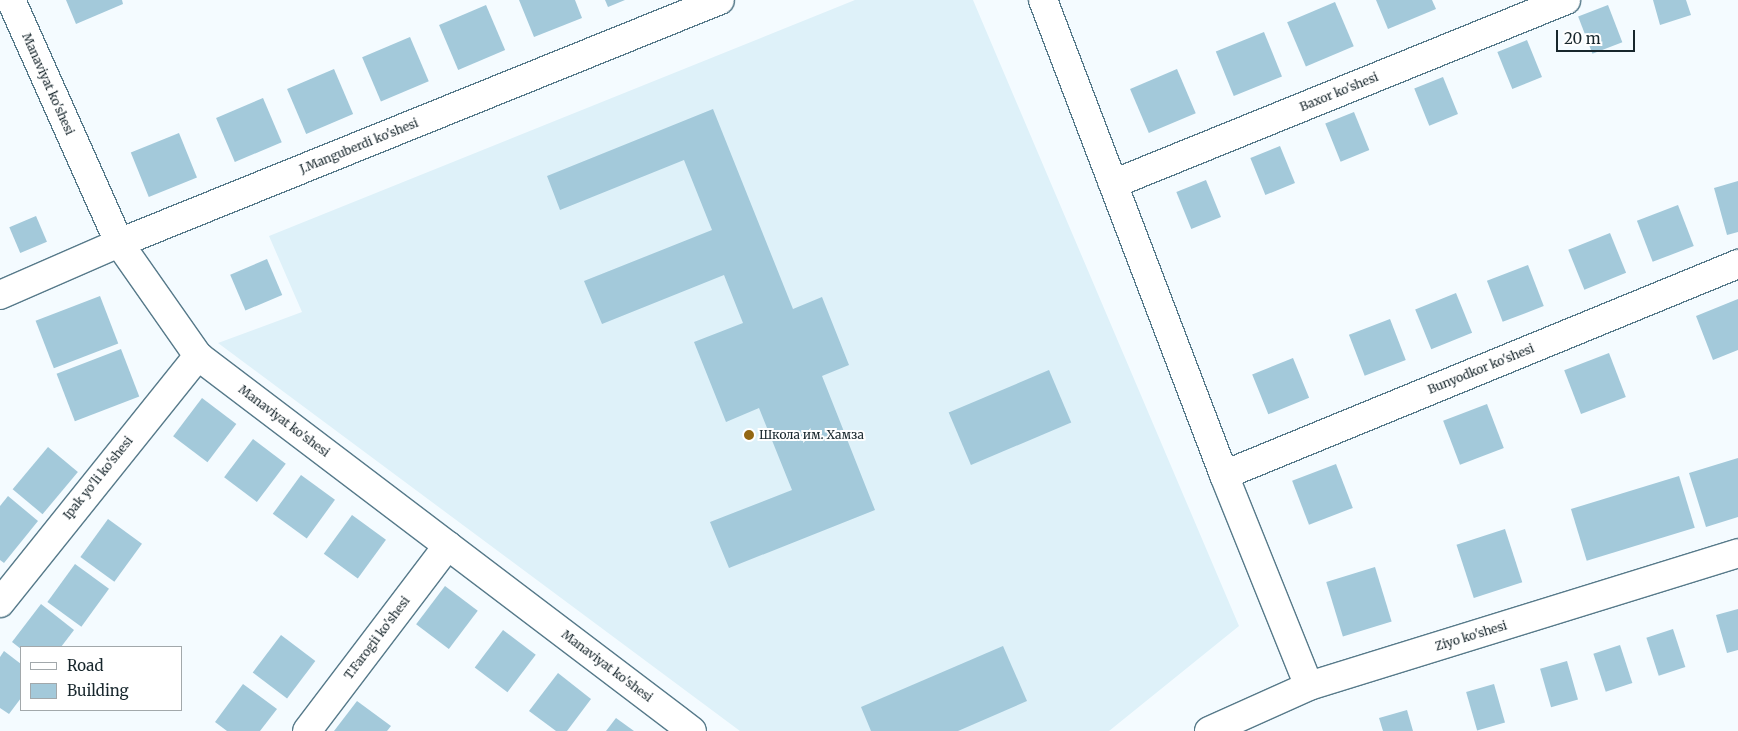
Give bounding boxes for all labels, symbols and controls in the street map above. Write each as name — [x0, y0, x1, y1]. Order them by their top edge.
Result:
scale bar — [1558, 20, 1637, 52]
text: 20 m — [1564, 29, 1601, 48]
street label: Manaviyat ko'shesi — [19, 31, 77, 137]
street label: Baxor ko'shesi — [1298, 70, 1380, 114]
street label: J.Manguberdi ko'shesi — [298, 116, 420, 176]
street label: Bunyodkor ko'shesi — [1426, 341, 1536, 397]
street label: Manaviyat ko'shesi — [236, 382, 332, 460]
place label: Школа им. Хамза — [759, 428, 864, 442]
marker: Школа им. Хамза — [743, 429, 755, 441]
street label: Ipak yo'li ko'shesi — [60, 434, 136, 522]
street label: T.Farogii ko'shesi — [341, 594, 413, 682]
street label: Ziyo ko'shesi — [1433, 618, 1509, 654]
street label: Manaviyat ko'shesi — [559, 627, 655, 705]
legend — [20, 646, 182, 711]
text: Road — [67, 656, 103, 675]
text: Building — [67, 681, 129, 700]

